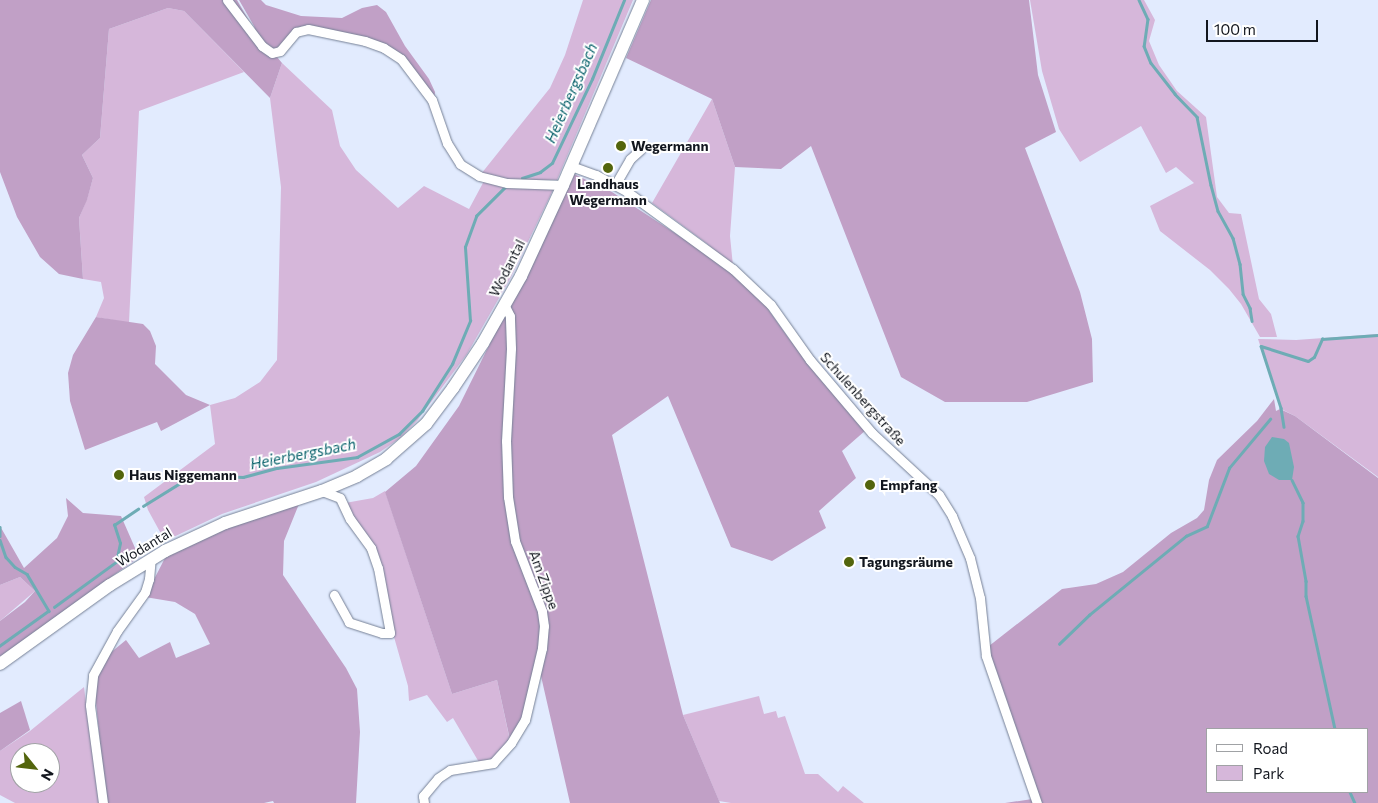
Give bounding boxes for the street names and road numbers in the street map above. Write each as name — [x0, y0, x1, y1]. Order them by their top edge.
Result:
street label: Wodantal — [486, 237, 528, 299]
street label: Schulenbergstraße — [817, 349, 909, 449]
street label: Wodantal — [113, 524, 175, 570]
street label: Am Zippe — [526, 548, 562, 612]

